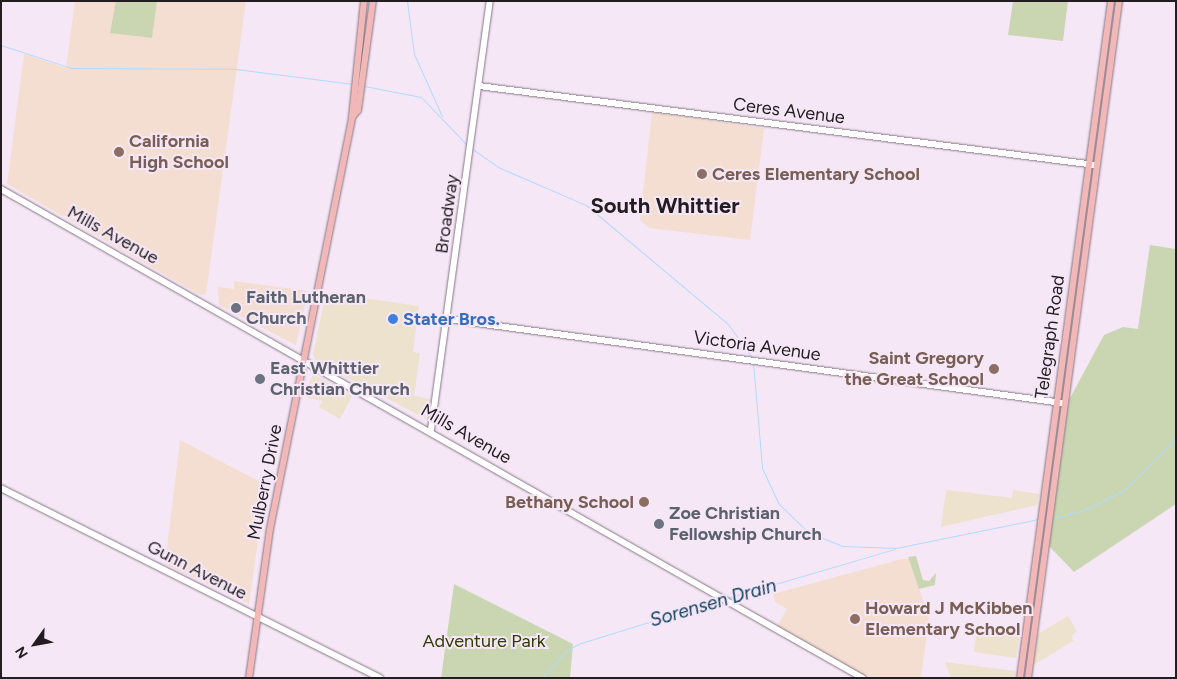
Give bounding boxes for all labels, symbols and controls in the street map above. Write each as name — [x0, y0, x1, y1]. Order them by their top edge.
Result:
street label: Ceres Avenue — [732, 93, 846, 129]
place label: California High School — [129, 131, 229, 173]
marker: California High School — [113, 146, 125, 158]
place label: Ceres Elementary School — [712, 163, 920, 185]
marker: Ceres Elementary School — [696, 168, 708, 180]
street label: Broadway — [431, 173, 463, 255]
district label: South Whittier — [590, 193, 740, 219]
street label: Mills Avenue — [64, 201, 162, 269]
street label: Telegraph Road — [1031, 274, 1069, 400]
place label: Faith Lutheran Church — [246, 287, 366, 330]
marker: Faith Lutheran Church — [230, 302, 242, 314]
place label: Stater Bros. — [403, 308, 500, 330]
marker: Stater Bros. — [387, 313, 399, 325]
street label: Victoria Avenue — [692, 326, 822, 366]
place label: Saint Gregory the Great School — [845, 348, 984, 390]
place label: East Whittier Christian Church — [270, 358, 410, 400]
marker: Saint Gregory the Great School — [988, 363, 1000, 375]
marker: East Whittier Christian Church — [254, 373, 266, 385]
street label: Mills Avenue — [417, 399, 515, 469]
street label: Mulberry Drive — [243, 422, 287, 542]
place label: Bethany School — [505, 491, 634, 513]
marker: Bethany School — [638, 496, 650, 508]
place label: Zoe Christian Fellowship Church — [669, 503, 822, 546]
marker: Zoe Christian Fellowship Church — [653, 518, 665, 530]
street label: Gunn Avenue — [143, 536, 251, 604]
water label: Sorensen Drain — [647, 574, 779, 632]
place label: Howard J McKibben Elementary School — [865, 598, 1033, 640]
marker: Howard J McKibben Elementary School — [849, 613, 861, 625]
north arrow — [10, 619, 60, 669]
park label: Adventure Park — [422, 630, 546, 652]
text: N — [12, 643, 32, 661]

